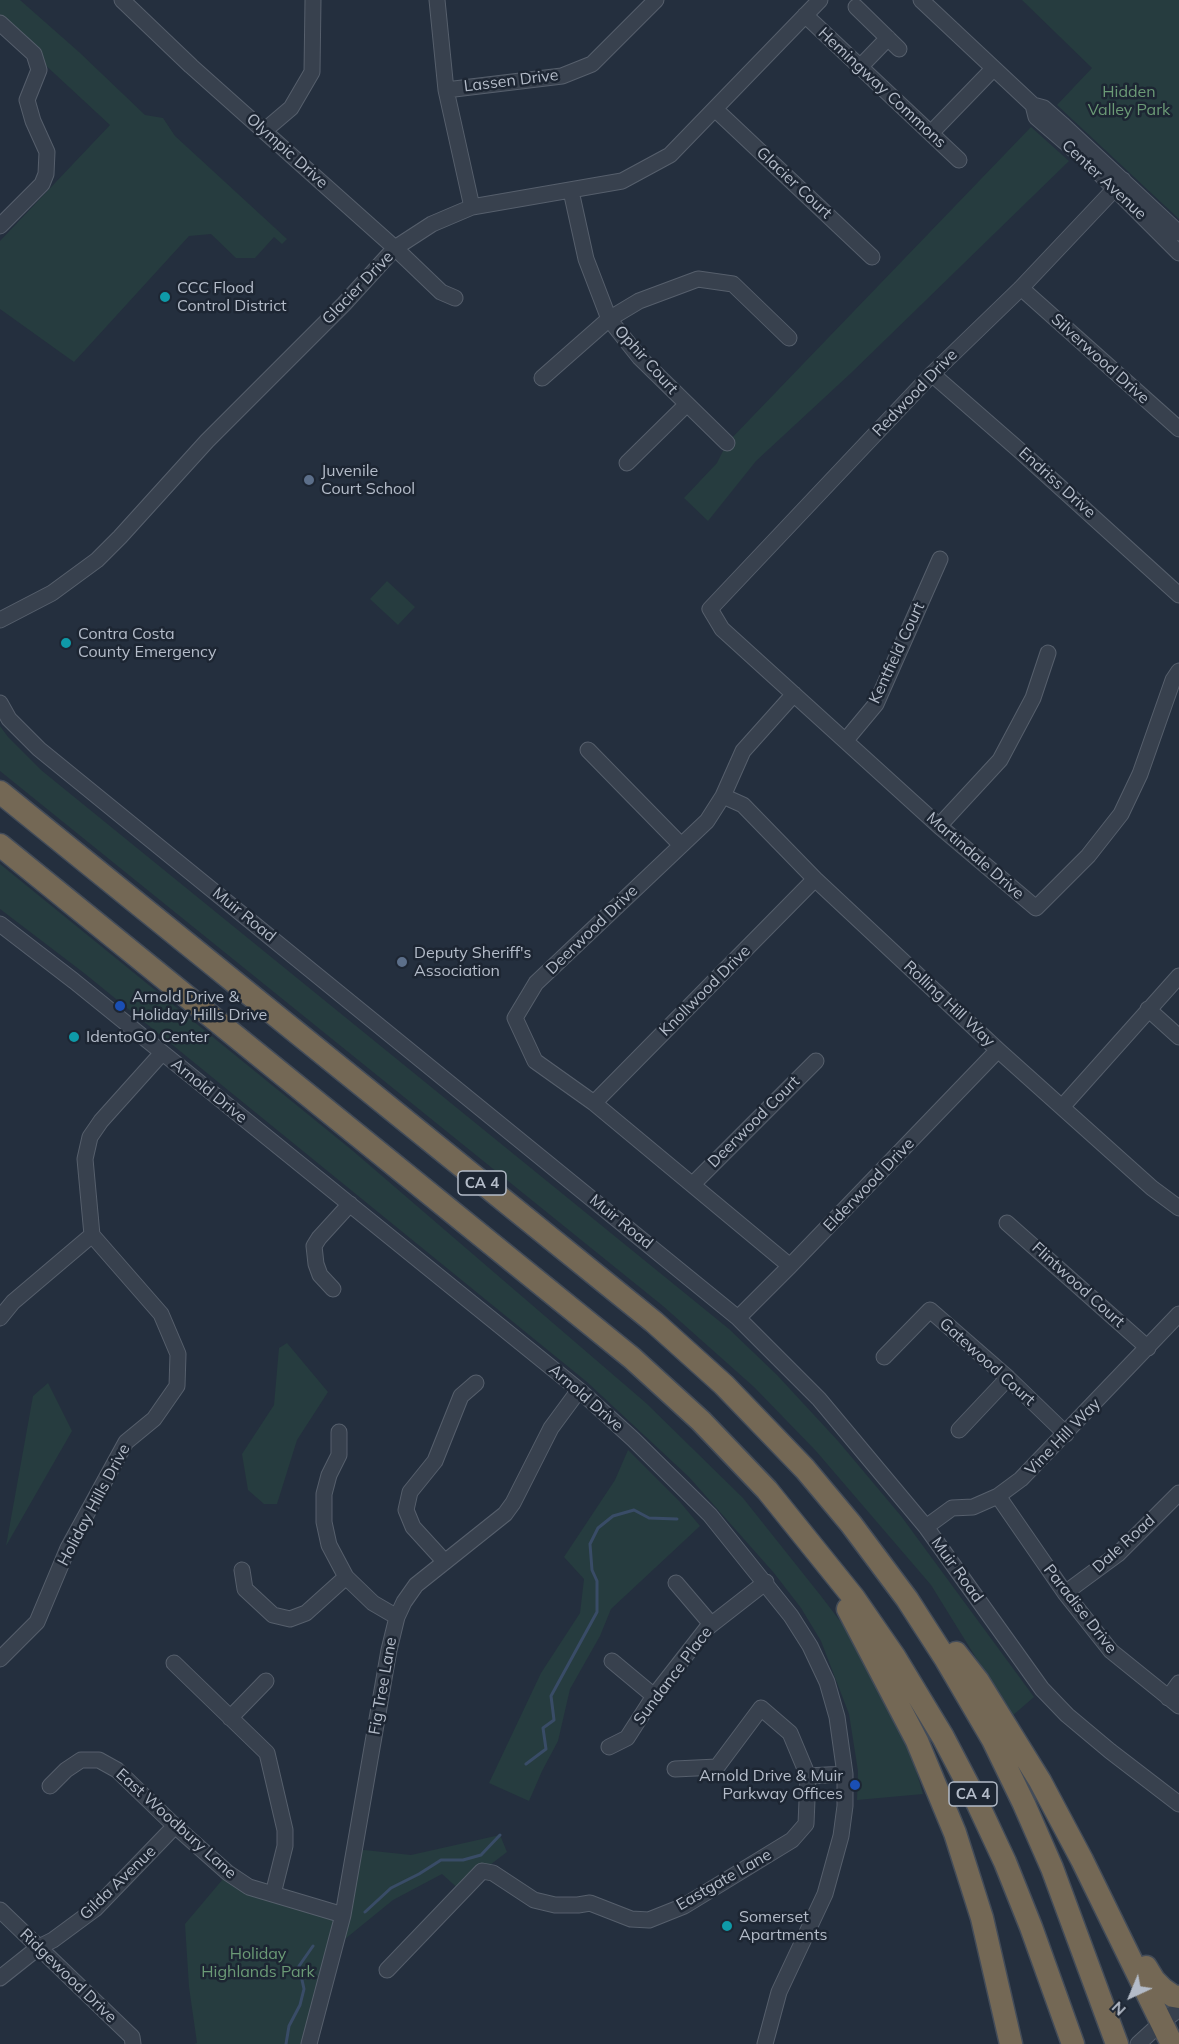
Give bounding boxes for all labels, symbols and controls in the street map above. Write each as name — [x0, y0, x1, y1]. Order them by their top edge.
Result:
street label: Hemingway Commons — [814, 24, 950, 152]
street label: Lassen Drive — [463, 66, 559, 96]
park label: Hidden Valley Park — [1088, 82, 1170, 120]
street label: Olympic Drive — [242, 109, 332, 193]
street label: Center Avenue — [1058, 136, 1150, 224]
street label: Glacier Court — [752, 143, 836, 223]
street label: Glacier Drive — [318, 247, 398, 329]
place label: CCC Flood Control District — [177, 278, 287, 316]
marker: CCC Flood Control District — [158, 290, 172, 304]
street label: Silverwood Drive — [1047, 310, 1153, 408]
street label: Ophir Court — [610, 322, 682, 398]
street label: Redwood Drive — [869, 345, 961, 441]
street label: Endriss Drive — [1015, 444, 1099, 522]
place label: Juvenile Court School — [321, 461, 415, 499]
marker: Juvenile Court School — [302, 473, 316, 487]
street label: Kentfield Court — [865, 599, 929, 707]
place label: Contra Costa County Emergency — [78, 624, 217, 662]
marker: Contra Costa County Emergency — [59, 636, 73, 650]
street label: Martindale Drive — [922, 808, 1028, 904]
street label: Deerwood Drive — [542, 881, 642, 979]
street label: Muir Road — [208, 884, 280, 946]
street label: Knollwood Drive — [656, 942, 754, 1040]
place label: Deputy Sheriff's Association — [414, 943, 532, 981]
marker: Deputy Sheriff's Association — [395, 955, 409, 969]
street label: Rolling Hill Way — [900, 957, 998, 1051]
place label: Arnold Drive & Holiday Hills Drive — [132, 987, 267, 1025]
marker: Arnold Drive & Holiday Hills Drive — [113, 999, 127, 1013]
place label: IdentoGO Center — [86, 1027, 209, 1047]
marker: IdentoGO Center — [67, 1030, 81, 1044]
street label: Arnold Drive — [167, 1054, 251, 1128]
street label: Deerwood Court — [704, 1072, 804, 1172]
street label: Elderwood Drive — [820, 1134, 918, 1236]
road number: CA 4 — [458, 1171, 506, 1195]
street label: Muir Road — [585, 1191, 657, 1253]
street label: Flintwood Court — [1028, 1238, 1128, 1332]
street label: Gatewood Court — [935, 1314, 1039, 1410]
street label: Arnold Drive — [545, 1360, 627, 1436]
street label: Vine Hill Way — [1021, 1394, 1105, 1480]
street label: Holiday Hills Drive — [54, 1441, 134, 1569]
street label: Dale Road — [1089, 1511, 1159, 1577]
street label: Muir Road — [927, 1534, 987, 1606]
street label: Paradise Drive — [1039, 1561, 1121, 1657]
street label: Sundance Place — [630, 1623, 716, 1729]
street label: Fig Tree Lane — [365, 1636, 401, 1736]
street label: East Woodbury Lane — [112, 1765, 240, 1883]
place label: Arnold Drive & Muir Parkway Offices — [699, 1766, 843, 1804]
marker: Arnold Drive & Muir Parkway Offices — [848, 1778, 862, 1792]
road number: CA 4 — [949, 1782, 997, 1806]
street label: Gilda Avenue — [76, 1842, 160, 1924]
street label: Eastgate Lane — [673, 1845, 775, 1915]
place label: Somerset Apartments — [739, 1907, 827, 1945]
marker: Somerset Apartments — [720, 1919, 734, 1933]
street label: Ridgewood Drive — [16, 1925, 120, 2027]
park label: Holiday Highlands Park — [201, 1944, 315, 1982]
north arrow — [1101, 1966, 1161, 2026]
text: N — [1107, 1998, 1130, 2020]

